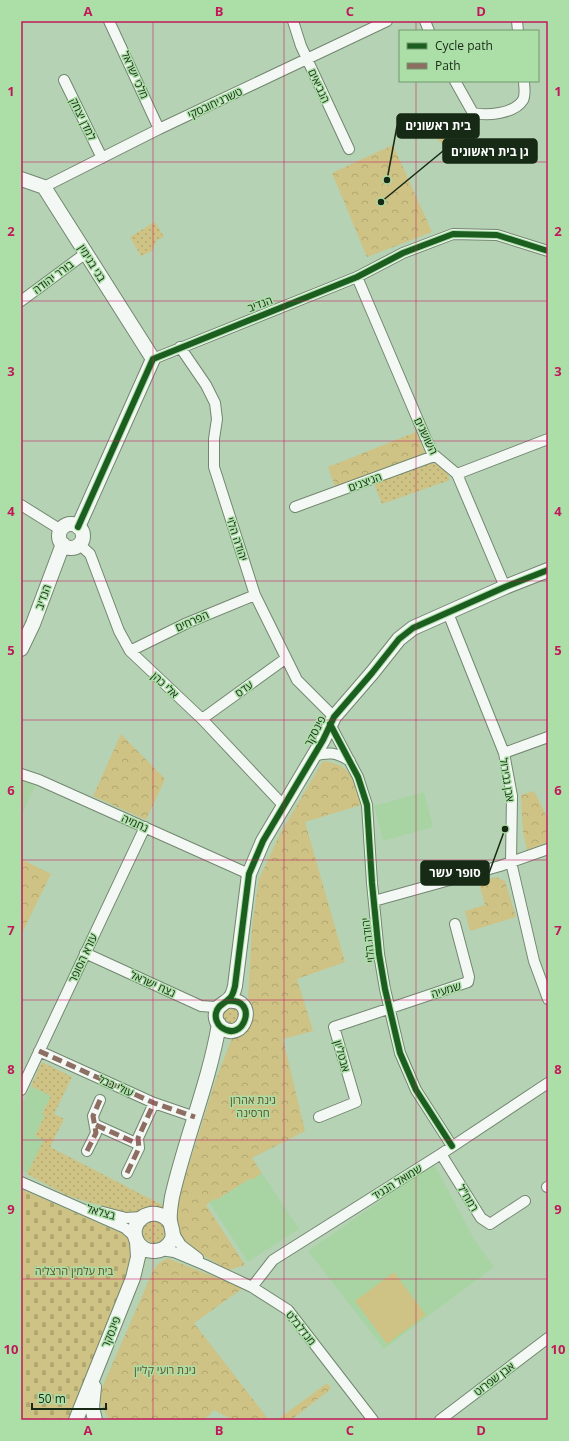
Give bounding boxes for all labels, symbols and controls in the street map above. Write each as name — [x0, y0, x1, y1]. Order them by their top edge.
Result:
text: A — [84, 2, 93, 20]
text: B — [215, 2, 224, 20]
text: C — [346, 2, 354, 20]
text: D — [476, 2, 486, 20]
legend — [399, 30, 539, 82]
text: Cycle path — [435, 37, 493, 54]
street label: מלכי ישראל — [118, 49, 153, 101]
text: Path — [435, 57, 461, 74]
street label: הנביאים — [305, 66, 334, 105]
text: 1 — [7, 82, 15, 100]
text: 1 — [554, 82, 562, 100]
street label: טשרניחובסקי — [185, 83, 245, 122]
street label: למדן יצחק — [67, 95, 100, 143]
callout: בית ראשונים — [397, 114, 479, 138]
text: בית ראשונים — [405, 117, 471, 134]
callout: גן בית ראשונים — [443, 139, 537, 163]
text: גן בית ראשונים — [451, 143, 529, 160]
text: 2 — [7, 222, 15, 240]
text: 2 — [554, 222, 562, 240]
street label: בני בנימין — [75, 241, 110, 284]
street label: בורר יהודה — [29, 256, 76, 297]
street label: הנדיב — [245, 292, 275, 315]
text: 3 — [7, 362, 15, 380]
text: 3 — [554, 362, 562, 380]
street label: השושנים — [411, 415, 442, 457]
street label: הניצנים — [346, 469, 384, 495]
text: 4 — [7, 502, 15, 520]
text: 4 — [554, 502, 562, 520]
street label: יהודה הלוי — [223, 515, 252, 563]
street label: הנדיב — [31, 582, 54, 611]
street label: הפרחים — [173, 606, 211, 635]
text: 5 — [7, 641, 15, 659]
text: 5 — [554, 641, 562, 659]
street label: אלי כהן — [148, 668, 182, 701]
street label: עדס — [232, 677, 256, 700]
street label: פינסקר — [300, 713, 329, 749]
street label: אבן גבירול — [497, 757, 518, 803]
text: 6 — [7, 781, 15, 799]
text: 6 — [554, 781, 562, 799]
street label: נחמיה — [119, 810, 151, 835]
callout: סופר עשר — [421, 861, 489, 885]
text: סופר עשר — [429, 864, 481, 881]
street label: יהודה הלוי — [357, 917, 378, 963]
text: 7 — [7, 921, 15, 939]
text: 7 — [554, 921, 562, 939]
street label: עזרא הסופר — [65, 930, 101, 985]
street label: נצח ישראל — [128, 967, 178, 1000]
street label: שמעיה — [429, 978, 463, 1001]
street label: אבטליון — [331, 1038, 354, 1074]
text: 8 — [7, 1060, 15, 1078]
text: 8 — [554, 1060, 562, 1078]
street label: עולי בבל — [96, 1071, 137, 1100]
park label: גינת אהרון חרסינה — [230, 1092, 276, 1120]
street label: שמואל הנגיד — [369, 1160, 425, 1203]
street label: רמח"ל — [455, 1181, 482, 1214]
text: 9 — [7, 1200, 15, 1218]
text: 9 — [554, 1200, 562, 1218]
street label: בצלאל — [85, 1201, 117, 1223]
park label: בית עלמין הרצליה — [35, 1263, 113, 1278]
street label: מנדלבלט — [283, 1307, 320, 1348]
street label: פינסקר — [97, 1314, 124, 1350]
text: 10 — [4, 1340, 18, 1358]
text: 10 — [551, 1340, 565, 1358]
street label: אבן שפרוט — [470, 1358, 517, 1399]
park label: גינת רועי קליין — [134, 1362, 196, 1377]
scale bar — [32, 1385, 106, 1411]
text: 50 m — [38, 1390, 66, 1407]
text: A — [84, 1421, 93, 1439]
text: B — [215, 1421, 224, 1439]
text: C — [346, 1421, 354, 1439]
text: D — [476, 1421, 486, 1439]

